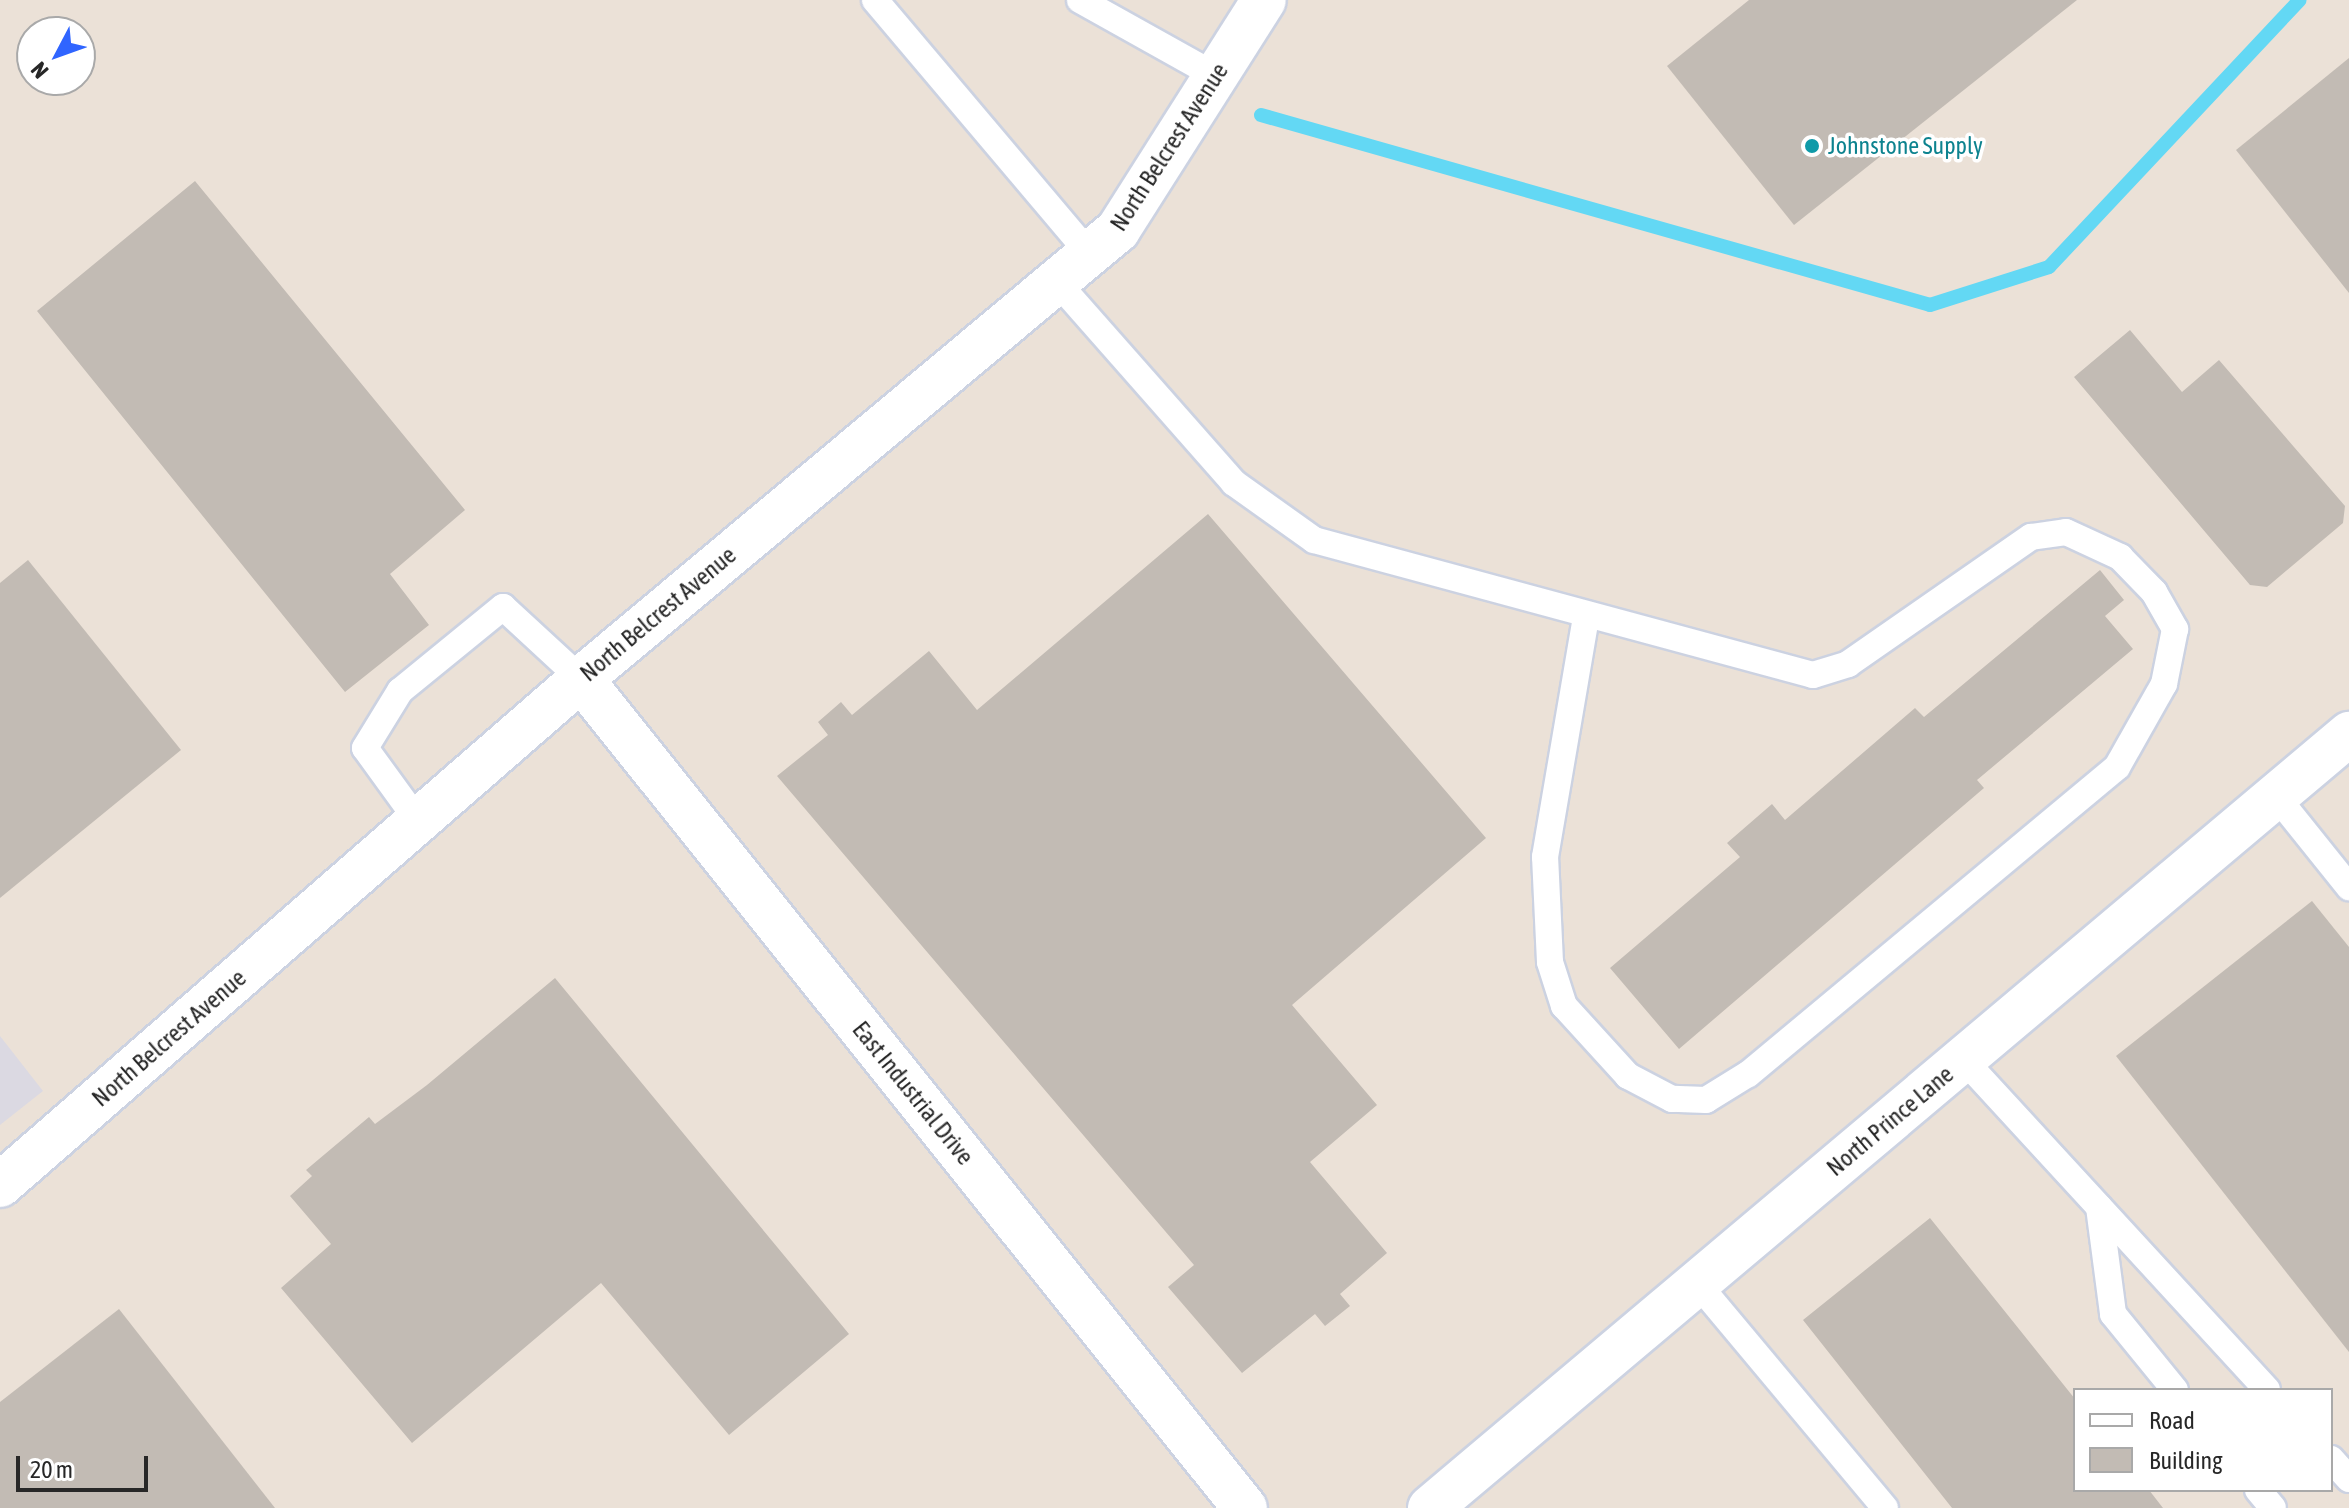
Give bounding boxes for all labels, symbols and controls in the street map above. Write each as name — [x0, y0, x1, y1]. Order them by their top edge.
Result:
north arrow — [16, 16, 96, 96]
text: N — [25, 57, 53, 84]
street label: North Belcrest Avenue — [1104, 58, 1234, 236]
place label: Johnstone Supply — [1828, 132, 1983, 160]
marker: Johnstone Supply — [1803, 137, 1821, 155]
street label: North Belcrest Avenue — [574, 540, 742, 688]
street label: North Belcrest Avenue — [86, 963, 252, 1113]
street label: East Industrial Drive — [846, 1015, 980, 1171]
street label: North Prince Lane — [1821, 1060, 1959, 1182]
legend — [2073, 1388, 2333, 1492]
text: Road — [2149, 1407, 2195, 1434]
scale bar — [20, 1440, 152, 1490]
text: Building — [2149, 1447, 2222, 1474]
text: 20 m — [30, 1456, 73, 1483]

